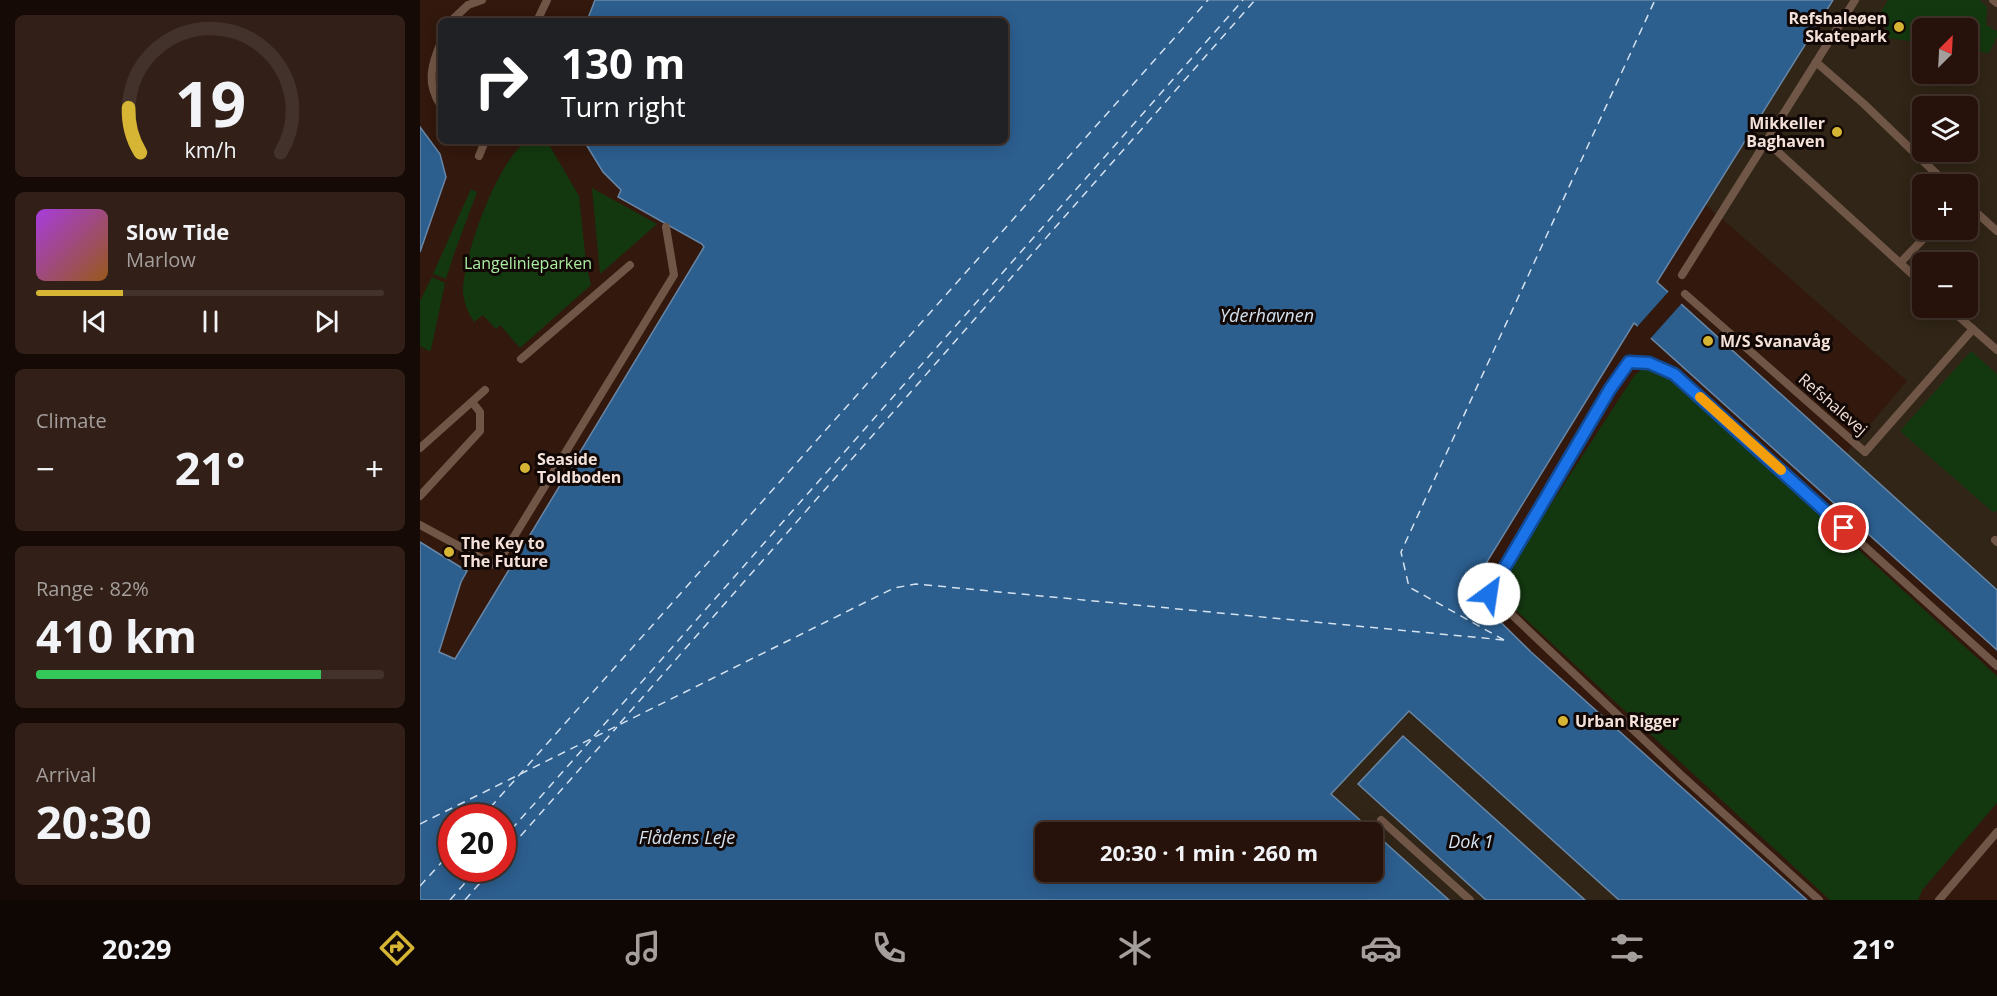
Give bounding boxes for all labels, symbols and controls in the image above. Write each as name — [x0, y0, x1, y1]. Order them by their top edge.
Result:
place label: Refshaleøen Skatepark — [1788, 7, 1887, 47]
north arrow — [1912, 18, 1978, 84]
map controls — [1912, 18, 1978, 318]
marker: Refshaleøen Skatepark — [1892, 20, 1906, 34]
text: 130 m — [561, 34, 685, 91]
icon: right — [462, 42, 540, 120]
text: 19 — [174, 60, 246, 145]
text: Turn right — [561, 88, 686, 125]
button: layers — [1912, 96, 1978, 162]
place label: Mikkeller Baghaven — [1746, 112, 1825, 152]
marker: Mikkeller Baghaven — [1830, 125, 1844, 139]
text: km/h — [184, 135, 236, 164]
button: + — [1912, 174, 1978, 240]
text: Slow Tide — [126, 216, 229, 246]
text: Marlow — [126, 246, 196, 273]
park label: Langelinieparken — [464, 252, 592, 274]
button: − — [1912, 252, 1978, 318]
water label: Yderhavnen — [1220, 303, 1314, 327]
icon: previous — [78, 305, 111, 338]
icon: pause — [194, 305, 227, 338]
icon: next — [310, 305, 343, 338]
place label: M/S Svanavåg — [1720, 330, 1830, 352]
marker: M/S Svanavåg — [1701, 334, 1715, 348]
street label: Refshalevej — [1794, 368, 1872, 440]
text: Climate — [36, 407, 107, 434]
text: 21° — [175, 437, 245, 498]
text: − — [36, 446, 55, 491]
text: + — [365, 446, 384, 491]
place label: Seaside Toldboden — [537, 448, 621, 488]
marker: Seaside Toldboden — [518, 461, 532, 475]
pin — [1818, 502, 1869, 553]
icon: arrive — [1827, 511, 1860, 544]
place label: The Key to The Future — [461, 532, 548, 572]
marker: The Key to The Future — [442, 545, 456, 559]
position arrow — [1457, 562, 1521, 626]
text: Range · 82% — [36, 575, 149, 602]
text: 410 km — [36, 605, 197, 666]
place label: Urban Rigger — [1575, 710, 1679, 732]
marker: Urban Rigger — [1556, 714, 1570, 728]
text: Arrival — [36, 761, 96, 788]
text: 20:30 — [36, 791, 152, 852]
speed limit sign: 20 — [438, 804, 516, 882]
water label: Flådens Leje — [639, 825, 735, 849]
water label: Dok 1 — [1448, 829, 1494, 853]
text: 20:30 · 1 min · 260 m — [1100, 837, 1318, 867]
icon: directions — [376, 927, 418, 969]
icon: music — [622, 927, 664, 969]
icon: phone — [868, 927, 910, 969]
icon: climate — [1114, 927, 1156, 969]
icon: car — [1360, 927, 1402, 969]
icon: filters — [1606, 927, 1648, 969]
text: 20:29 — [102, 930, 172, 967]
text: 21° — [1852, 930, 1895, 967]

